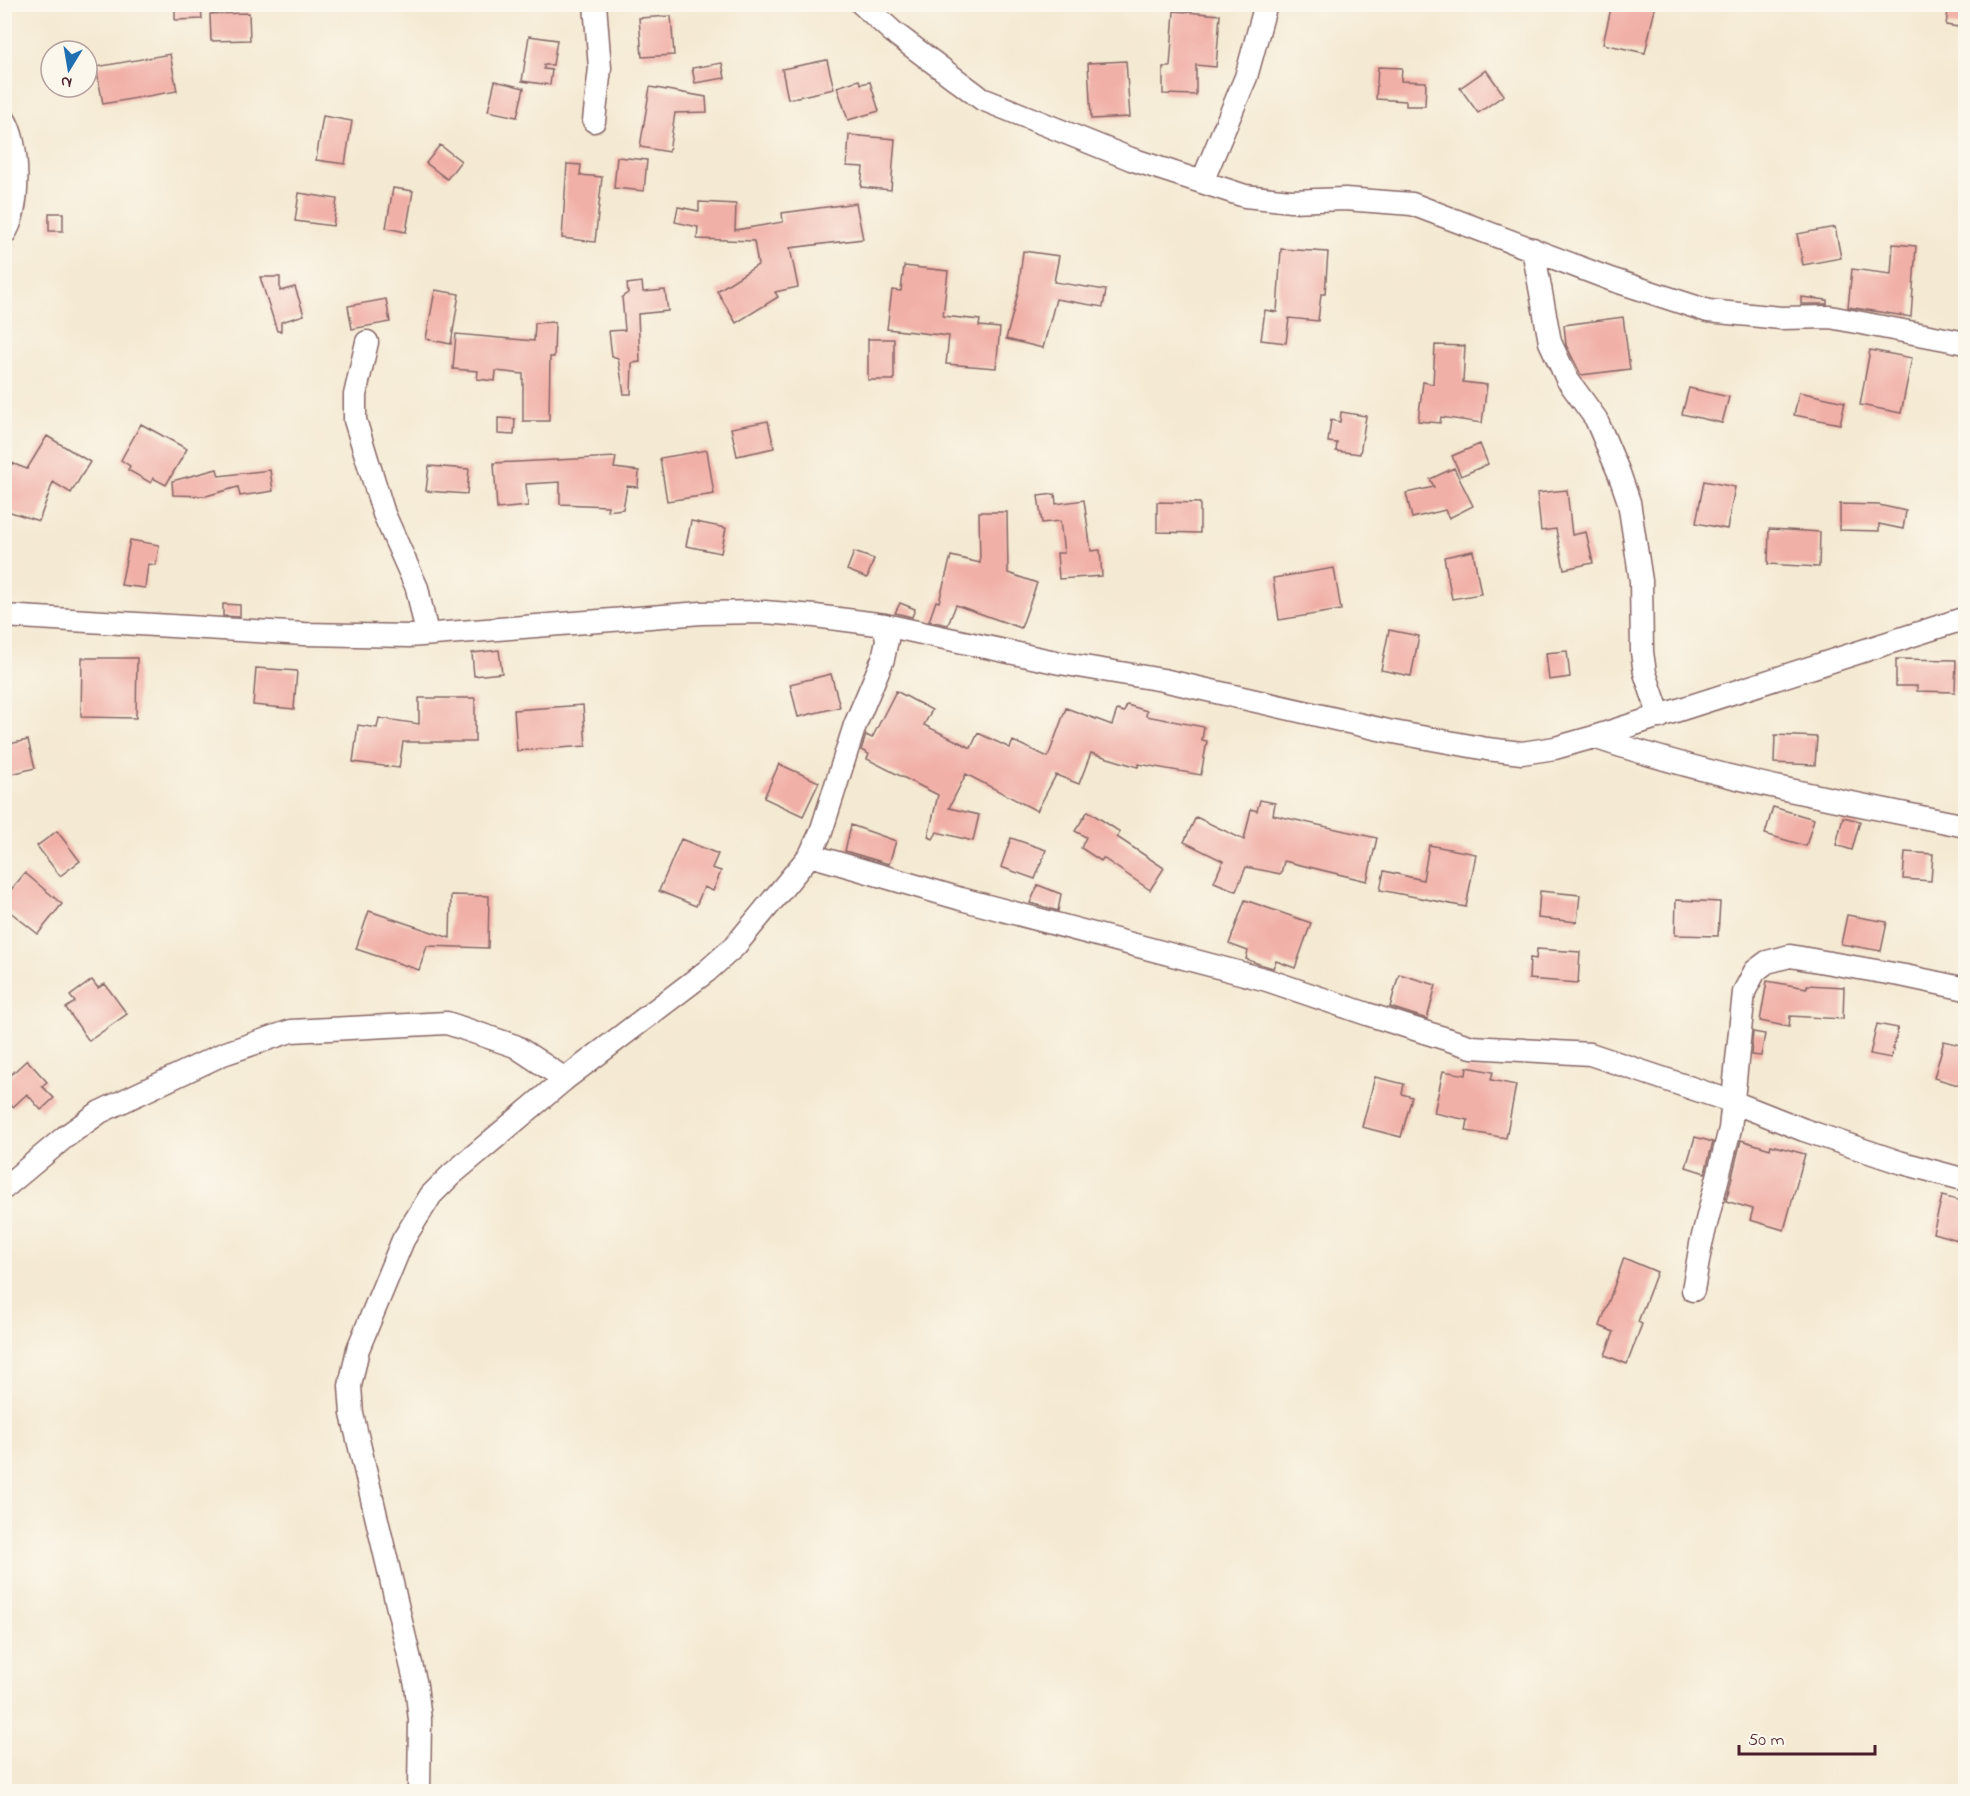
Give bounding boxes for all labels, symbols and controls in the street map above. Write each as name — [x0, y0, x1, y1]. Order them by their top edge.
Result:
north arrow — [39, 39, 99, 99]
text: N — [59, 69, 74, 95]
scale bar — [1739, 1718, 1876, 1756]
text: 50 m — [1748, 1728, 1785, 1754]

